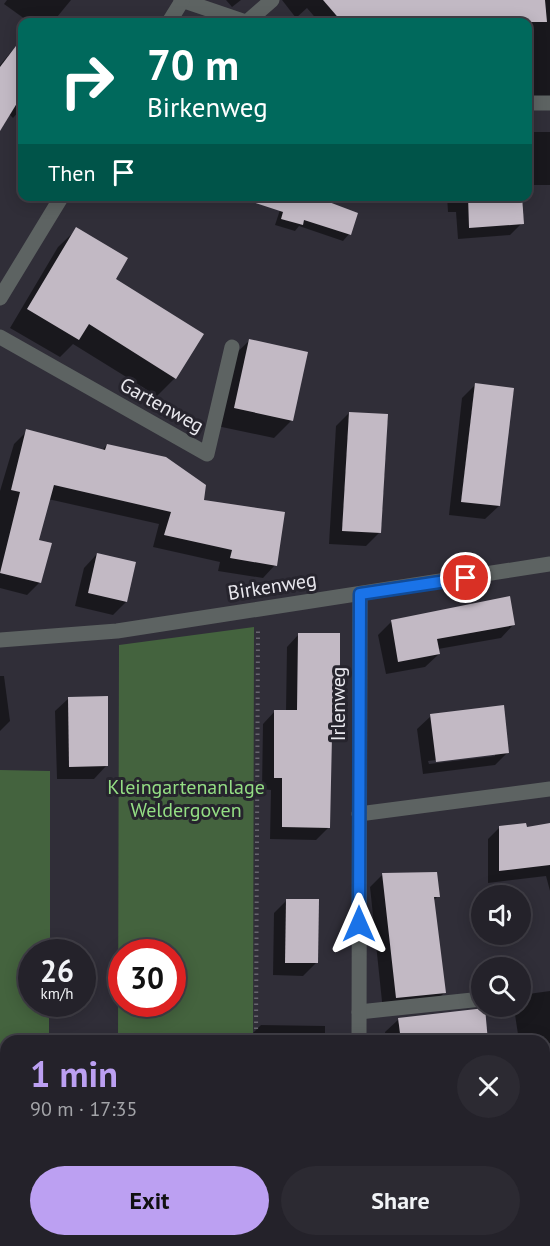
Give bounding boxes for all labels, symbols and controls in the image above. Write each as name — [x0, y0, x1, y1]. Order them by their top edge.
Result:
text: 70 m — [147, 37, 239, 92]
icon: right — [48, 42, 126, 120]
text: Birkenweg — [147, 90, 268, 124]
icon: arrive — [107, 156, 140, 189]
text: Then — [48, 159, 95, 187]
street label: Gartenweg — [115, 371, 209, 439]
pin — [440, 552, 491, 603]
icon: arrive — [449, 561, 482, 594]
street label: Birkenweg — [226, 566, 318, 606]
street label: Irlenweg — [325, 667, 351, 741]
park label: Kleingartenanlage Weldergoven — [107, 774, 265, 823]
map controls — [471, 885, 531, 1017]
button: sound — [471, 885, 531, 945]
position arrow — [327, 892, 391, 956]
speed limit sign: 30 — [108, 939, 186, 1017]
text: 26 — [40, 951, 74, 990]
button: search — [471, 957, 531, 1017]
text: km/h — [41, 984, 73, 1003]
text: 1 min — [30, 1050, 118, 1097]
button: close — [457, 1055, 520, 1118]
text: 90 m · 17:35 — [30, 1096, 137, 1122]
button: Exit — [30, 1166, 269, 1235]
button: Share — [281, 1166, 520, 1235]

